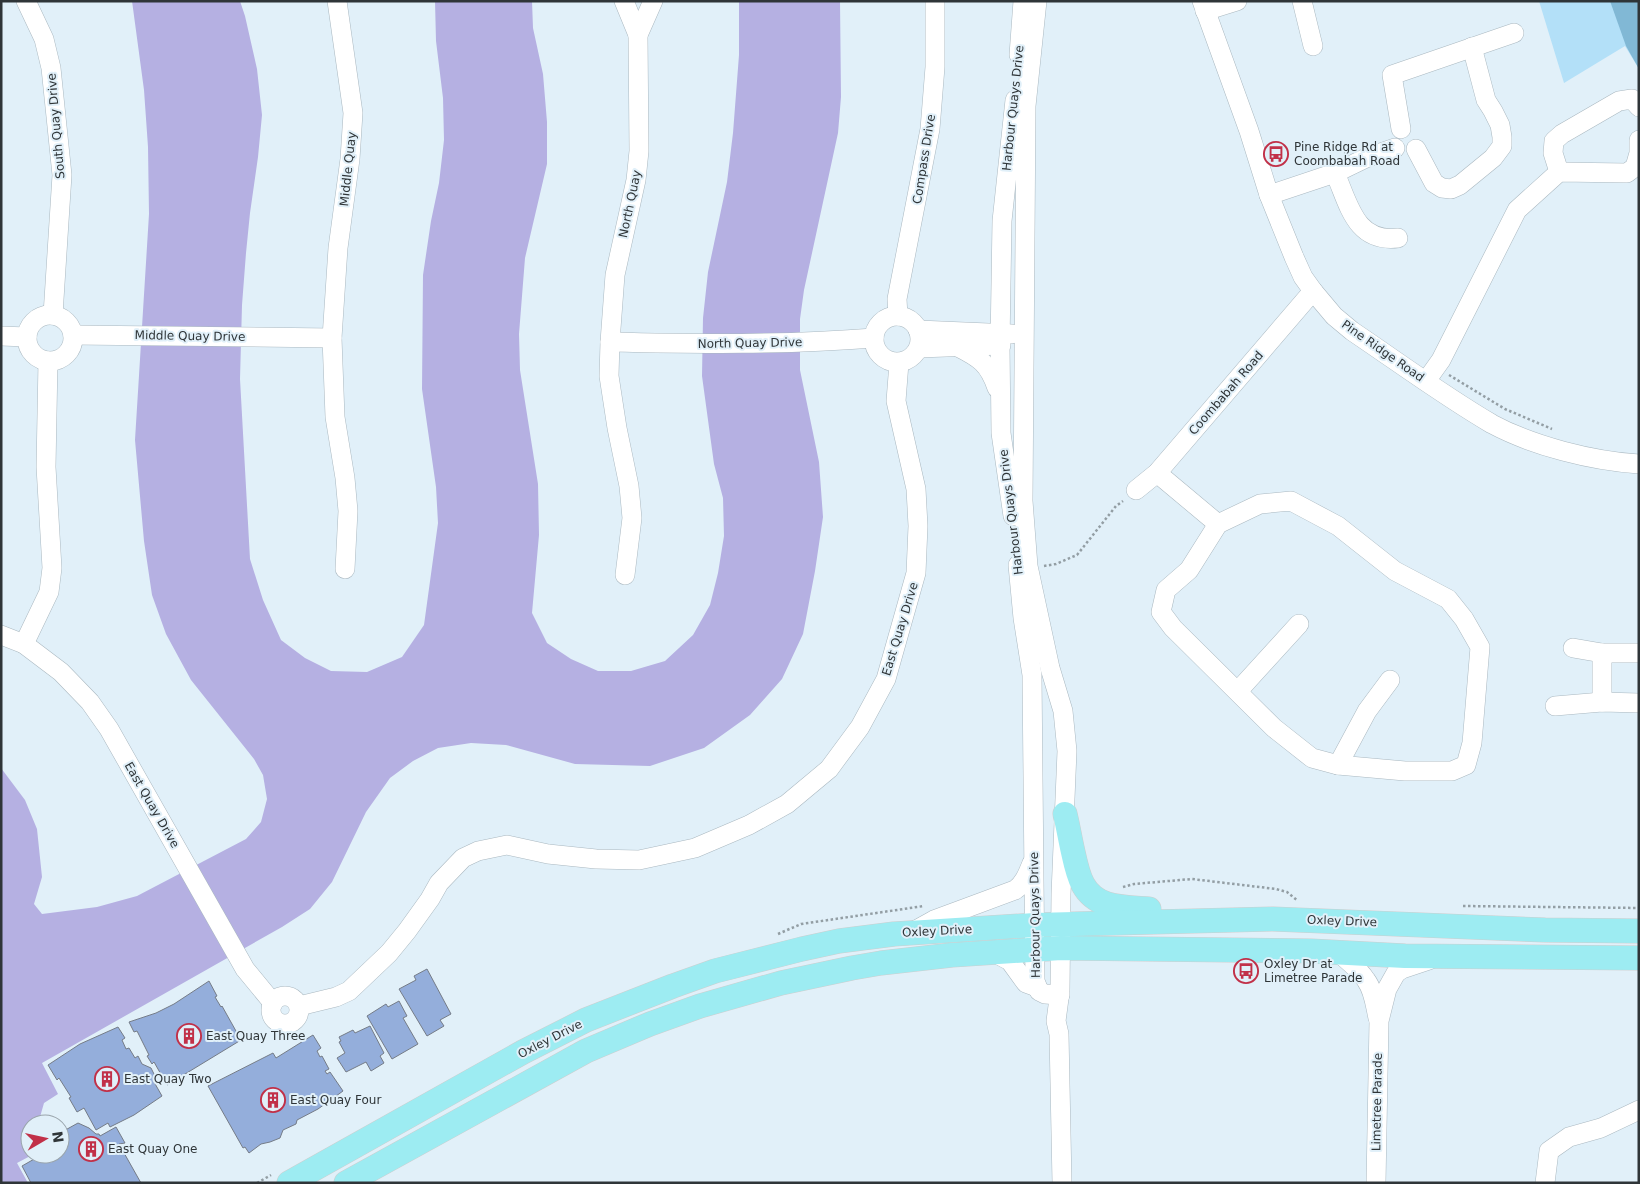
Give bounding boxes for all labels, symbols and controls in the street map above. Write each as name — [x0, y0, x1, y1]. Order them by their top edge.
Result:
street label: Harbour Quays Drive — [999, 45, 1027, 171]
street label: South Quay Drive — [44, 73, 68, 179]
street label: Compass Drive — [910, 113, 938, 205]
street label: Middle Quay — [337, 131, 359, 207]
place label: Pine Ridge Rd at Coombabah Road — [1294, 140, 1400, 168]
bus stop icon: Pine Ridge Rd at Coombabah Road — [1263, 141, 1289, 167]
street label: North Quay — [616, 169, 644, 239]
street label: Pine Ridge Road — [1339, 317, 1427, 385]
street label: Middle Quay Drive — [135, 328, 245, 344]
street label: North Quay Drive — [698, 335, 802, 351]
street label: Coombabah Road — [1186, 348, 1266, 438]
street label: Harbour Quays Drive — [996, 449, 1026, 575]
street label: East Quay Drive — [879, 581, 921, 677]
street label: East Quay Drive — [122, 759, 182, 851]
street label: Harbour Quays Drive — [1027, 852, 1043, 978]
street label: Oxley Drive — [1307, 913, 1377, 929]
street label: Oxley Drive — [902, 922, 972, 940]
place label: Oxley Dr at Limetree Parade — [1264, 957, 1362, 985]
bus stop icon: Oxley Dr at Limetree Parade — [1233, 958, 1259, 984]
street label: Oxley Drive — [516, 1017, 584, 1061]
building icon: East Quay Three — [176, 1023, 202, 1049]
place label: East Quay Three — [206, 1029, 305, 1043]
street label: Limetree Parade — [1369, 1053, 1385, 1151]
building icon: East Quay Two — [94, 1066, 120, 1092]
place label: East Quay Two — [124, 1072, 212, 1086]
building icon: East Quay Four — [260, 1087, 286, 1113]
place label: East Quay Four — [290, 1093, 381, 1107]
north arrow — [20, 1114, 70, 1164]
text: N — [49, 1130, 67, 1144]
building icon: East Quay One — [78, 1136, 104, 1162]
place label: East Quay One — [108, 1142, 197, 1156]

